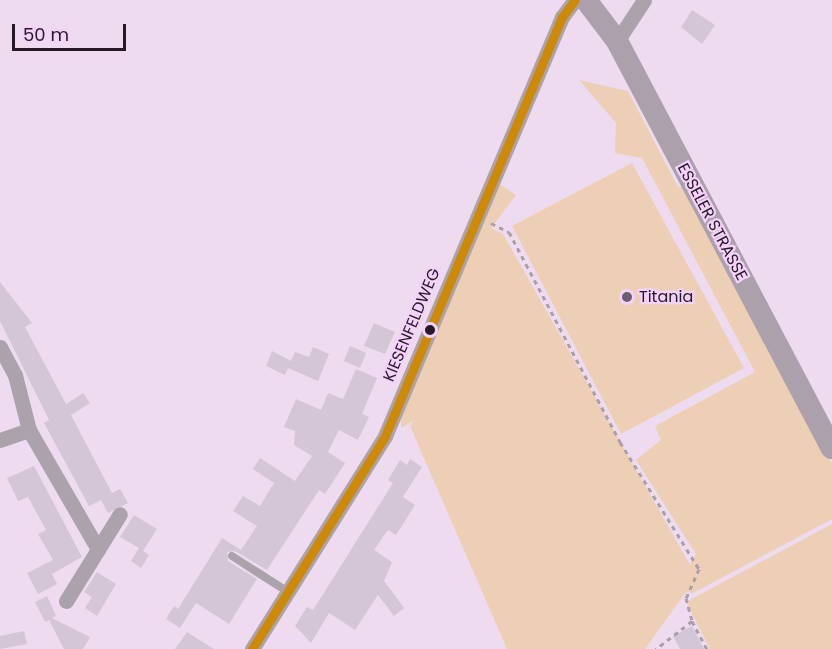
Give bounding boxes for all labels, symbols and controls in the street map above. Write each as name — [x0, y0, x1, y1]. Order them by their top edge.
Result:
scale bar — [15, 12, 129, 50]
text: 50 m — [23, 22, 69, 47]
street label: ESSELER STRASSE — [673, 160, 751, 284]
street label: KIESENFELDWEG — [379, 265, 445, 385]
place label: Titania — [639, 287, 693, 307]
marker: Titania — [620, 290, 634, 304]
unlabelled marker — [424, 324, 436, 336]

